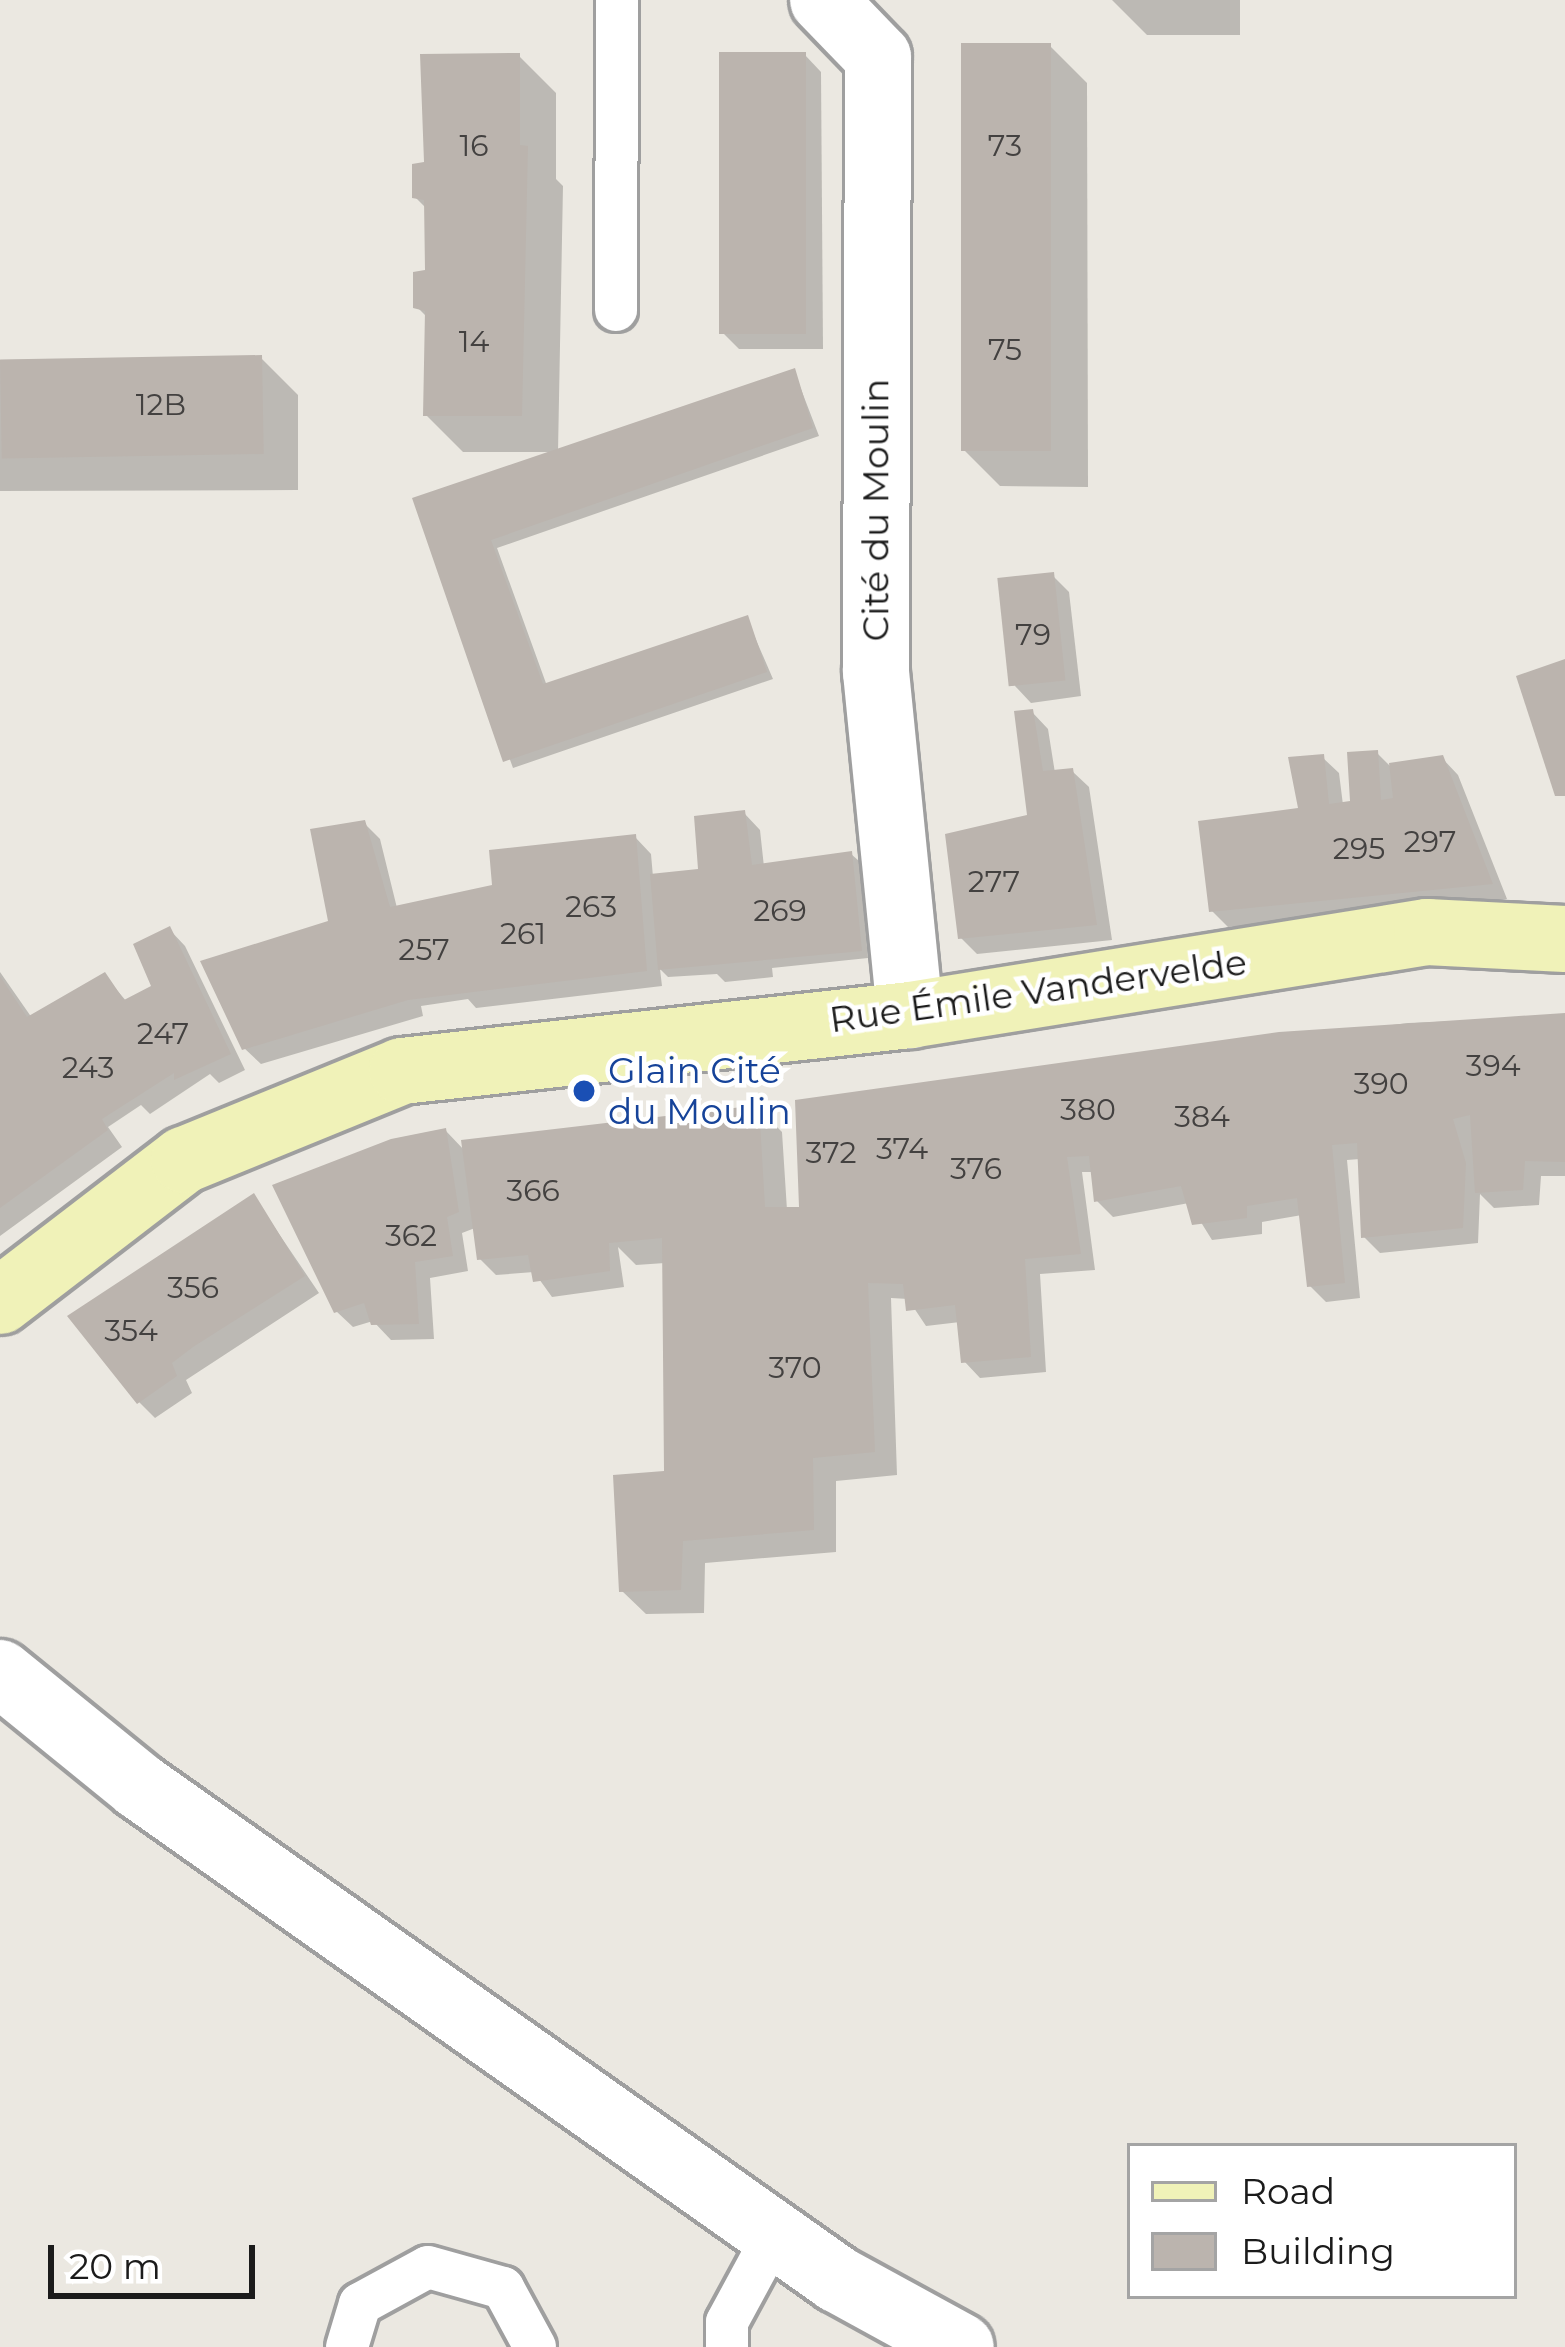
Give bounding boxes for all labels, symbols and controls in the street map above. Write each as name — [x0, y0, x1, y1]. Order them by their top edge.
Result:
house number: 16 — [459, 128, 489, 164]
house number: 73 — [988, 128, 1022, 164]
house number: 14 — [459, 324, 489, 360]
house number: 75 — [988, 332, 1022, 368]
street label: Cité du Moulin — [854, 379, 898, 641]
house number: 12B — [136, 387, 186, 423]
house number: 79 — [1015, 617, 1051, 653]
house number: 297 — [1404, 824, 1456, 860]
house number: 295 — [1333, 831, 1385, 867]
house number: 277 — [968, 864, 1020, 900]
house number: 263 — [565, 889, 617, 925]
house number: 269 — [753, 893, 807, 929]
house number: 261 — [500, 916, 546, 952]
house number: 257 — [398, 932, 450, 968]
street label: Rue Émile Vandervelde — [827, 940, 1249, 1042]
house number: 247 — [137, 1016, 189, 1052]
place label: Glain Cité du Moulin — [608, 1048, 791, 1133]
house number: 394 — [1465, 1048, 1521, 1084]
house number: 243 — [62, 1050, 114, 1086]
house number: 390 — [1353, 1066, 1409, 1102]
marker: Glain Cité du Moulin — [571, 1078, 597, 1104]
house number: 380 — [1060, 1092, 1116, 1128]
house number: 384 — [1174, 1099, 1230, 1135]
house number: 374 — [876, 1131, 928, 1167]
house number: 372 — [805, 1135, 857, 1171]
house number: 376 — [950, 1151, 1002, 1187]
house number: 366 — [506, 1173, 560, 1209]
house number: 362 — [385, 1218, 437, 1254]
house number: 356 — [167, 1270, 219, 1306]
house number: 354 — [104, 1313, 158, 1349]
house number: 370 — [768, 1350, 822, 1386]
legend — [1127, 2143, 1517, 2299]
text: Road — [1241, 2169, 1335, 2213]
scale bar — [54, 2221, 261, 2295]
text: Building — [1241, 2229, 1395, 2273]
text: 20 m — [69, 2244, 161, 2288]

